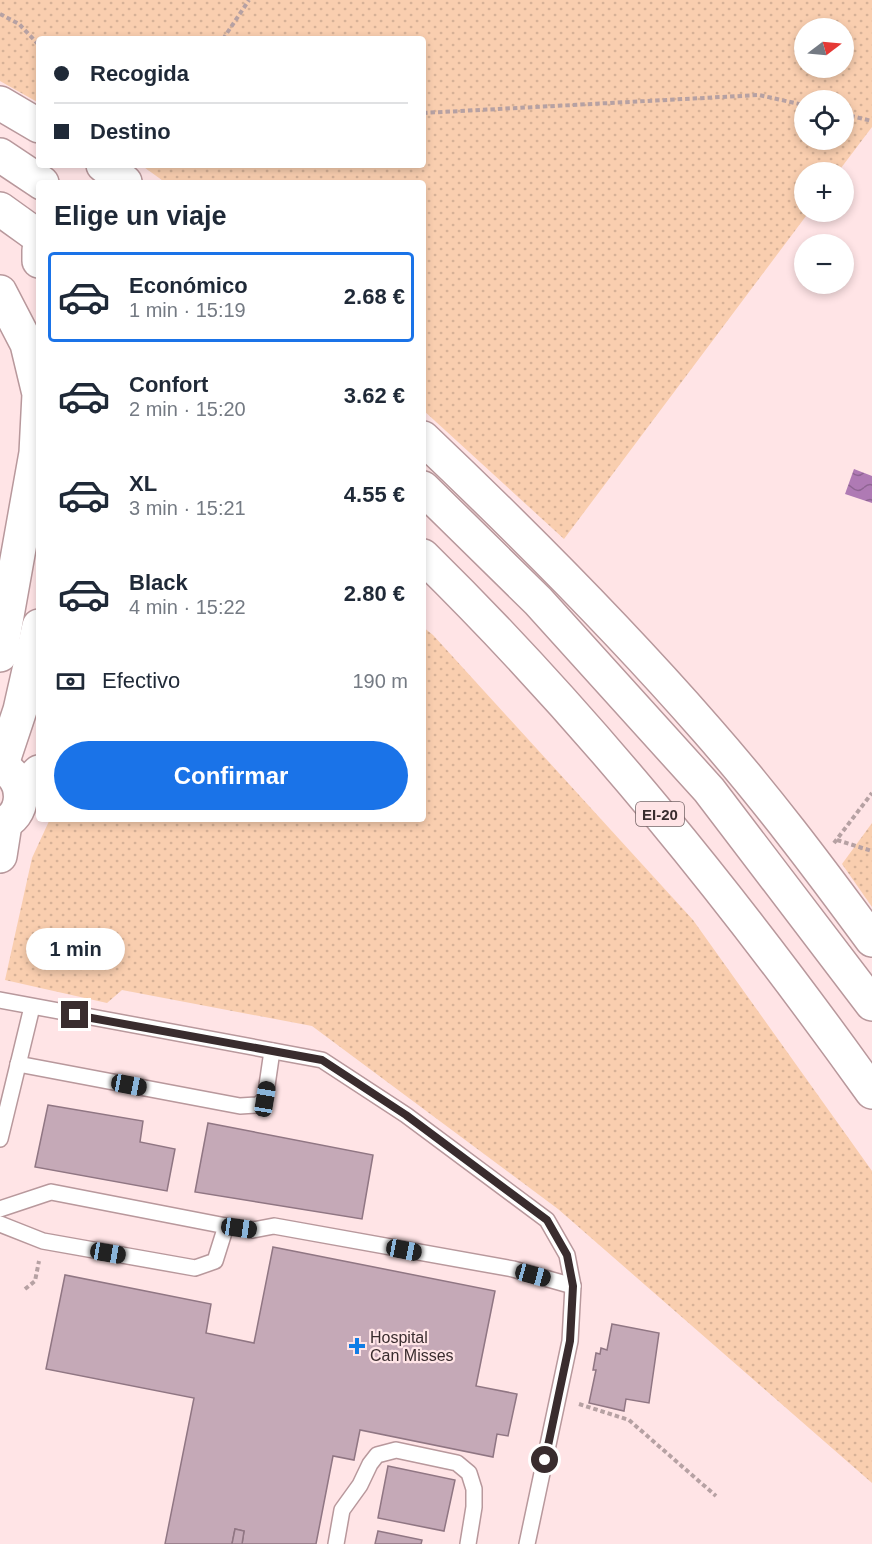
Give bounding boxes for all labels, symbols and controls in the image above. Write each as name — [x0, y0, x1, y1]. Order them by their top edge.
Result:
north arrow — [794, 18, 854, 78]
map controls — [794, 18, 854, 294]
text: Recogida — [90, 61, 189, 86]
button: locate — [794, 90, 854, 150]
text: Destino — [90, 119, 171, 144]
button: + — [794, 162, 854, 222]
text: Elige un viaje — [54, 201, 227, 231]
button: − — [794, 234, 854, 294]
icon: car — [57, 270, 111, 324]
text: Económico — [129, 273, 248, 298]
text: 2.68 € — [344, 284, 405, 309]
text: 1 min · 15:19 — [129, 299, 246, 321]
icon: car — [57, 369, 111, 423]
text: Confort — [129, 372, 208, 397]
text: 3.62 € — [344, 383, 405, 408]
text: 2 min · 15:20 — [129, 398, 246, 420]
icon: car — [57, 468, 111, 522]
text: XL — [129, 471, 157, 496]
text: 4.55 € — [344, 482, 405, 507]
text: 3 min · 15:21 — [129, 497, 246, 519]
icon: car — [57, 567, 111, 621]
text: Black — [129, 570, 188, 595]
text: 2.80 € — [344, 581, 405, 606]
text: 4 min · 15:22 — [129, 596, 246, 618]
icon: cash — [54, 665, 87, 698]
text: Efectivo — [102, 668, 180, 693]
text: 190 m — [352, 670, 408, 692]
button: Confirmar — [54, 741, 408, 810]
road number: EI-20 — [636, 802, 684, 826]
callout: 1 min — [26, 928, 124, 970]
text: 1 min — [49, 938, 102, 960]
route end — [61, 1001, 88, 1028]
car — [110, 1073, 148, 1097]
car — [253, 1080, 277, 1118]
car — [220, 1217, 258, 1239]
car — [385, 1238, 423, 1262]
car — [89, 1241, 127, 1265]
car — [513, 1262, 553, 1288]
place label: Hospital Can Misses — [370, 1329, 454, 1364]
marker: Hospital Can Misses — [348, 1337, 366, 1355]
route start — [531, 1446, 558, 1473]

